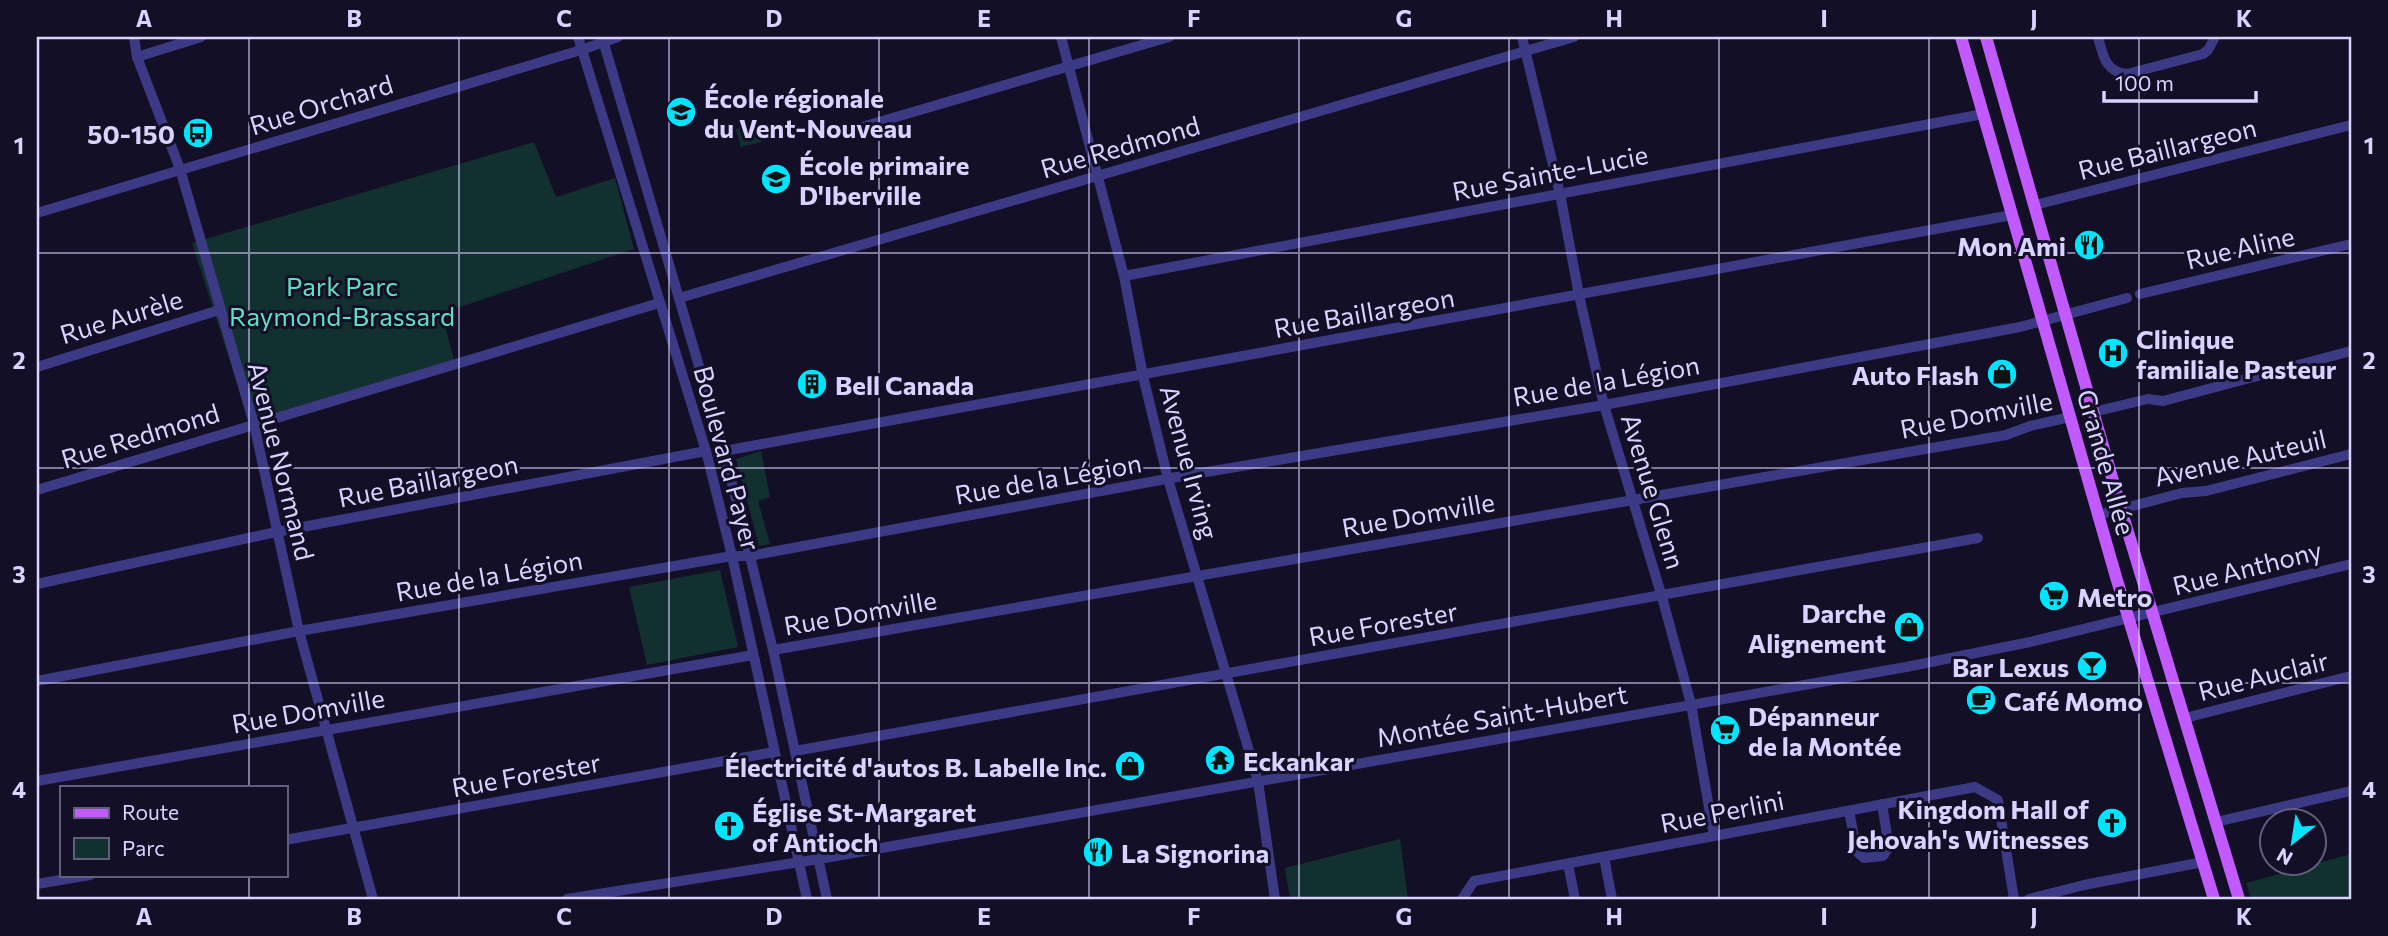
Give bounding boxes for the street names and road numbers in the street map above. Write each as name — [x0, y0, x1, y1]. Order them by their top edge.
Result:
street label: Rue Orchard — [246, 68, 396, 140]
street label: Rue Redmond — [1037, 109, 1203, 183]
street label: Rue Baillargeon — [2075, 111, 2259, 185]
street label: Rue Sainte-Lucie — [1449, 138, 1651, 206]
street label: Rue Aline — [2183, 219, 2297, 275]
street label: Rue Baillargeon — [1271, 281, 1457, 343]
street label: Rue Aurèle — [56, 283, 186, 349]
street label: Rue de la Légion — [1510, 348, 1702, 412]
street label: Avenue Normand — [242, 359, 322, 563]
street label: Boulevard Payer — [688, 362, 768, 554]
street label: Avenue Irving — [1155, 382, 1225, 542]
street label: Rue Domville — [1897, 384, 2055, 444]
street label: Grande Allée — [2071, 386, 2143, 538]
street label: Rue Redmond — [57, 396, 223, 474]
street label: Avenue Glenn — [1616, 410, 1692, 572]
street label: Avenue Auteuil — [2151, 422, 2329, 492]
street label: Rue de la Légion — [952, 446, 1144, 510]
street label: Rue Baillargeon — [335, 447, 521, 513]
street label: Rue Domville — [1339, 485, 1497, 543]
street label: Rue Anthony — [2169, 534, 2325, 600]
street label: Rue de la Légion — [393, 543, 585, 607]
street label: Rue Domville — [781, 583, 939, 641]
street label: Rue Forester — [1306, 595, 1460, 651]
street label: Rue Auclair — [2195, 644, 2331, 706]
street label: Montée Saint-Hubert — [1374, 678, 1630, 752]
street label: Rue Domville — [229, 681, 387, 739]
street label: Rue Forester — [449, 746, 603, 802]
street label: Rue Perlini — [1658, 784, 1786, 838]

